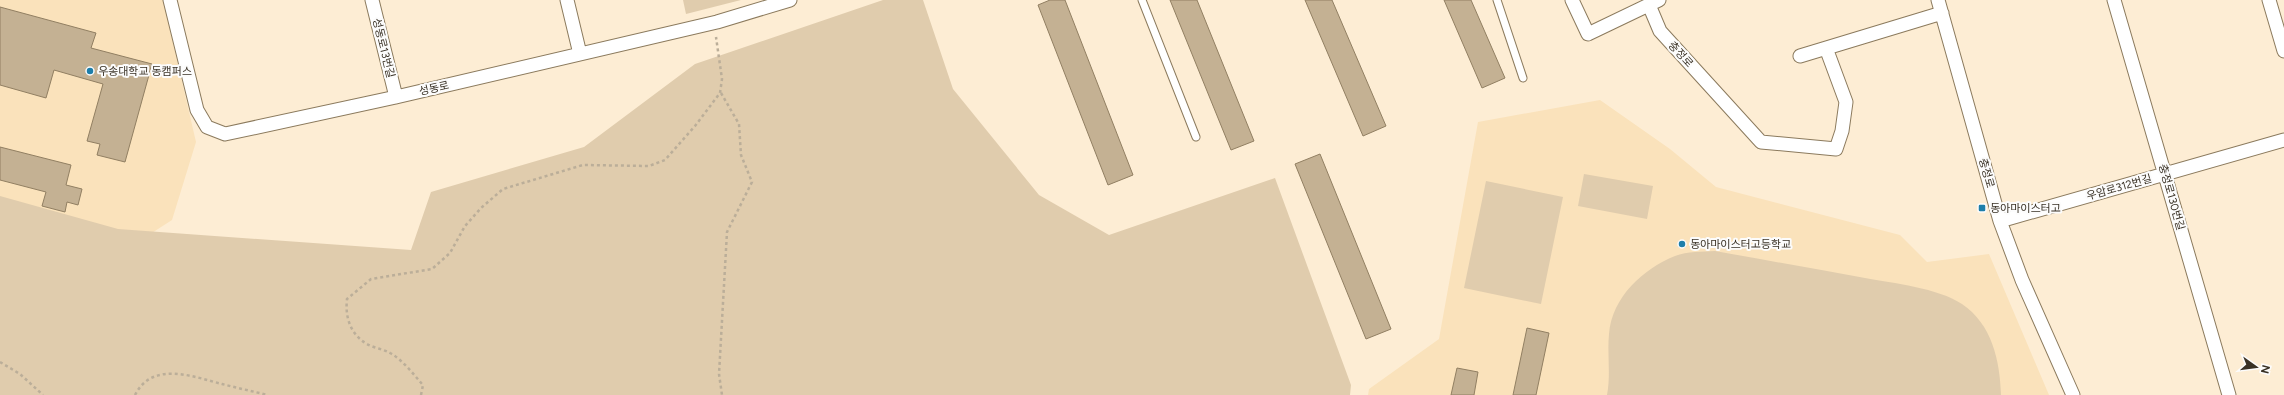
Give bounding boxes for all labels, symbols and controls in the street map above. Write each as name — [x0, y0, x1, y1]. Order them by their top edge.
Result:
street label: 성동로13번길 — [370, 17, 397, 79]
street label: 충정로 — [1666, 39, 1696, 70]
place label: 우송대학교 동캠퍼스 — [98, 65, 192, 78]
marker: 우송대학교 동캠퍼스 — [85, 66, 95, 76]
street label: 성동로 — [418, 79, 450, 98]
street label: 충정로 — [1976, 157, 1997, 190]
street label: 충정로130번길 — [2156, 163, 2187, 232]
street label: 우암로312번길 — [2085, 172, 2153, 203]
place label: 동아마이스터고 — [1990, 202, 2061, 215]
marker: 동아마이스터고 — [1977, 203, 1987, 213]
place label: 동아마이스터고등학교 — [1690, 238, 1791, 251]
marker: 동아마이스터고등학교 — [1677, 239, 1687, 249]
north arrow — [2236, 347, 2276, 387]
text: N — [2258, 364, 2273, 375]

